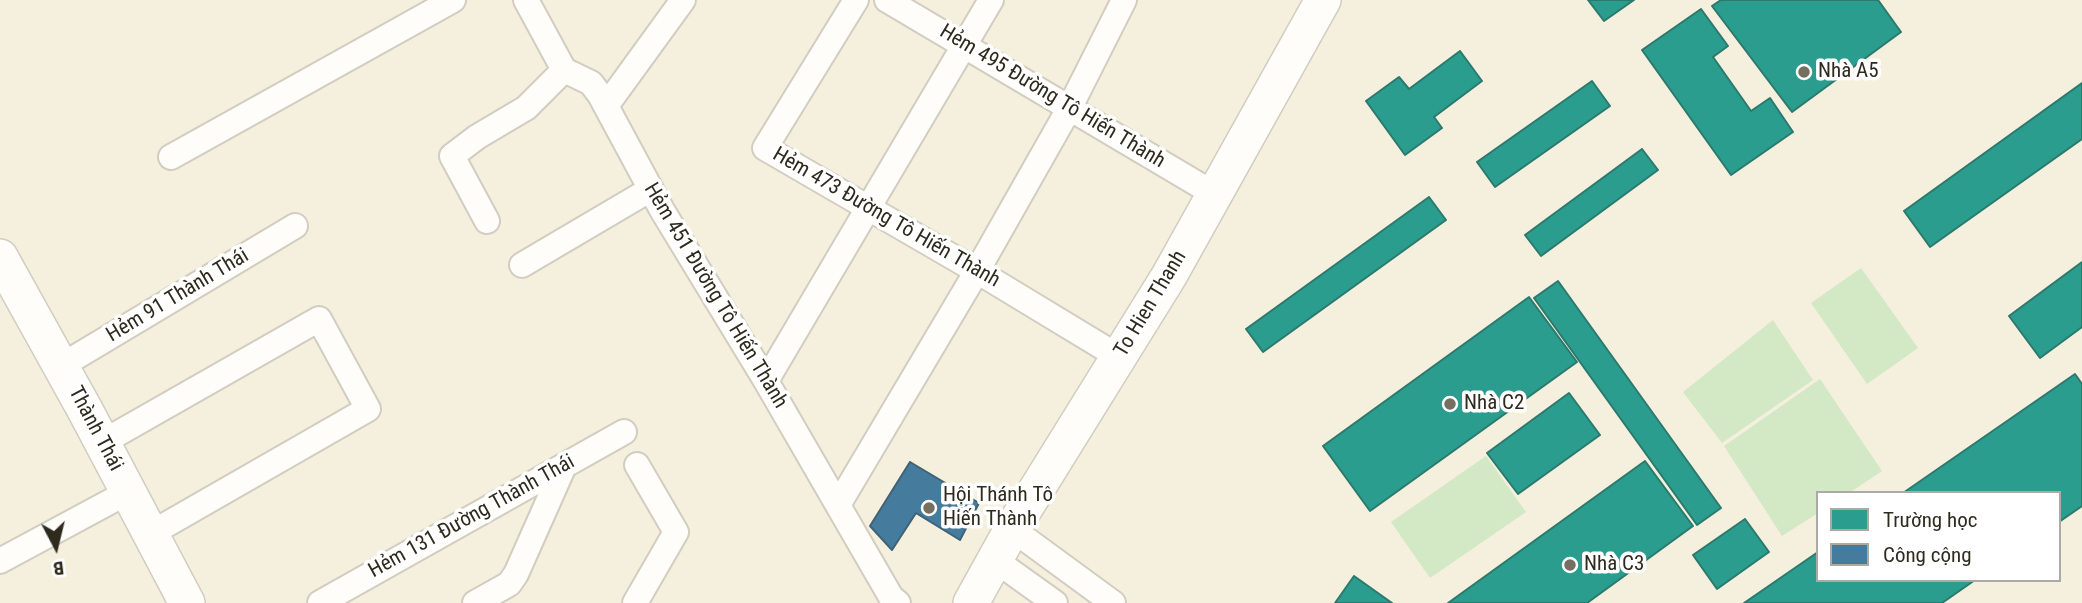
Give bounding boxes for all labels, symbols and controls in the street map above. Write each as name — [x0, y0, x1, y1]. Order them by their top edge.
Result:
street label: Hẻm 495 Đường Tô Hiến Thành — [935, 20, 1169, 174]
place label: Nhà A5 — [1818, 59, 1879, 85]
marker: Nhà A5 — [1796, 64, 1812, 80]
street label: Hẻm 473 Đường Tô Hiến Thành — [768, 142, 1004, 294]
street label: Hẻm 451 Đường Tô Hiến Thành — [638, 179, 792, 413]
street label: Hẻm 91 Thành Thái — [102, 244, 254, 348]
street label: To Hien Thanh — [1109, 246, 1193, 362]
street label: Thành Thái — [62, 382, 128, 476]
place label: Nhà C2 — [1464, 391, 1524, 417]
marker: Nhà C2 — [1442, 396, 1458, 412]
street label: Hẻm 131 Đường Thành Thái — [365, 450, 579, 584]
place label: Hội Thánh Tô Hiến Thành — [943, 483, 1053, 533]
legend — [1816, 491, 2061, 582]
marker: Hội Thánh Tô Hiến Thành — [921, 500, 937, 516]
text: Trường học — [1883, 508, 1977, 532]
north arrow — [21, 512, 91, 582]
text: Công cộng — [1883, 543, 1972, 567]
place label: Nhà C3 — [1584, 552, 1644, 578]
text: B — [52, 556, 65, 580]
marker: Nhà C3 — [1562, 557, 1578, 573]

